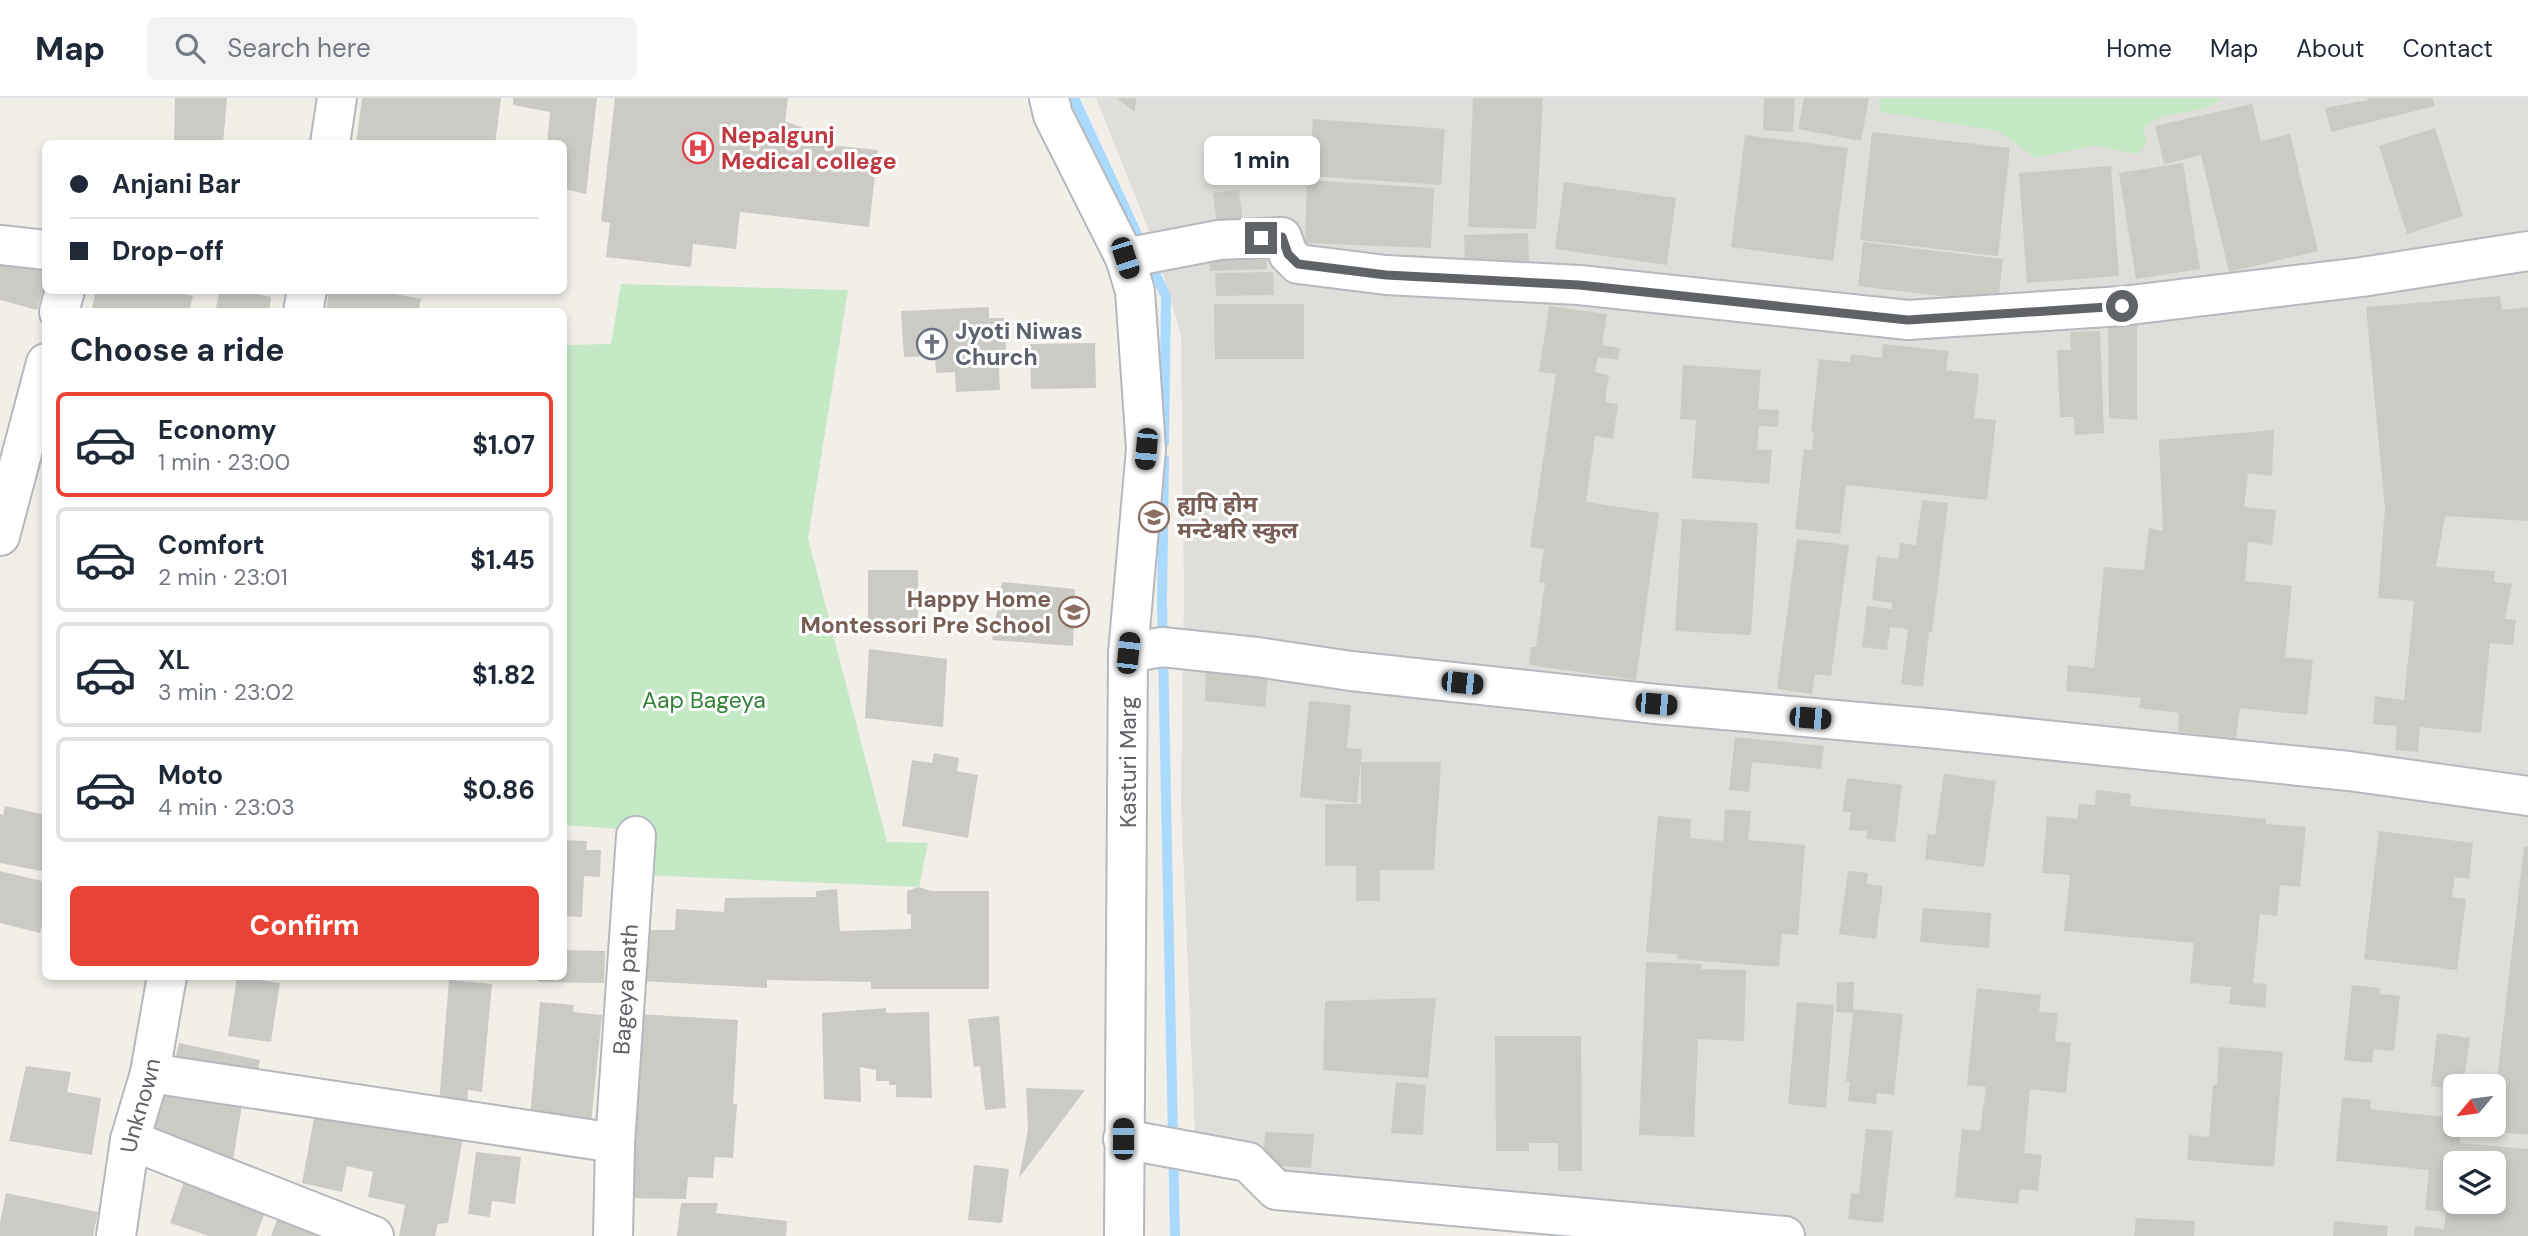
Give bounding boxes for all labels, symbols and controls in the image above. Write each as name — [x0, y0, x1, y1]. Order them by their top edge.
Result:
search box — [147, 17, 637, 80]
text: Map — [35, 27, 105, 70]
icon: search — [171, 29, 209, 67]
text: Search here — [227, 31, 371, 65]
text: Home — [2106, 33, 2172, 64]
text: Map — [2210, 33, 2258, 64]
text: About — [2296, 33, 2365, 64]
text: Contact — [2403, 33, 2493, 64]
place label: Nepalgunj Medical college — [721, 120, 897, 176]
hospital icon: Nepalgunj Medical college — [681, 131, 715, 165]
callout: 1 min — [1203, 136, 1319, 186]
text: 1 min — [1234, 145, 1290, 175]
text: Anjani Bar — [112, 167, 241, 201]
route end — [1245, 222, 1277, 254]
text: Drop-off — [112, 234, 224, 268]
car — [1109, 235, 1142, 281]
route start — [2106, 290, 2138, 322]
place label: Jyoti Niwas Church — [955, 316, 1083, 372]
church icon: Jyoti Niwas Church — [915, 327, 949, 361]
text: Choose a ride — [70, 329, 285, 371]
icon: car — [74, 413, 137, 476]
text: Economy — [158, 413, 276, 447]
car — [1134, 427, 1159, 471]
text: $1.07 — [472, 428, 535, 462]
text: 1 min · 23:00 — [158, 447, 290, 477]
place label: ह्यपि हाेम मन्टेश्वरि स्कुल — [1177, 489, 1299, 545]
school or university icon: ह्यपि हाेम मन्टेश्वरि स्कुल — [1137, 500, 1171, 534]
icon: car — [74, 528, 137, 591]
text: Comfort — [158, 528, 264, 562]
text: $1.45 — [470, 543, 535, 577]
text: 2 min · 23:01 — [158, 562, 288, 592]
place label: Happy Home Montessori Pre School — [800, 584, 1051, 640]
school or university icon: Happy Home Montessori Pre School — [1057, 595, 1091, 629]
car — [1116, 631, 1141, 675]
icon: car — [74, 643, 137, 706]
text: XL — [158, 643, 190, 677]
text: $1.82 — [472, 658, 535, 692]
car — [1441, 670, 1484, 696]
text: 3 min · 23:02 — [158, 677, 294, 707]
park label: Aap Bageya — [642, 685, 766, 715]
car — [1635, 692, 1678, 716]
street label: Kasturi Marg — [1113, 696, 1143, 828]
car — [1789, 706, 1832, 730]
icon: car — [74, 758, 137, 821]
text: Moto — [158, 758, 223, 792]
text: $0.86 — [463, 773, 535, 807]
text: 4 min · 23:03 — [158, 792, 295, 822]
button: Confirm — [70, 886, 539, 966]
street label: Bageya path — [606, 923, 645, 1056]
street label: Unknown — [113, 1056, 167, 1155]
north arrow — [2443, 1074, 2506, 1138]
map controls — [2443, 1074, 2506, 1214]
car — [1113, 1118, 1134, 1160]
button: layers — [2443, 1151, 2506, 1214]

